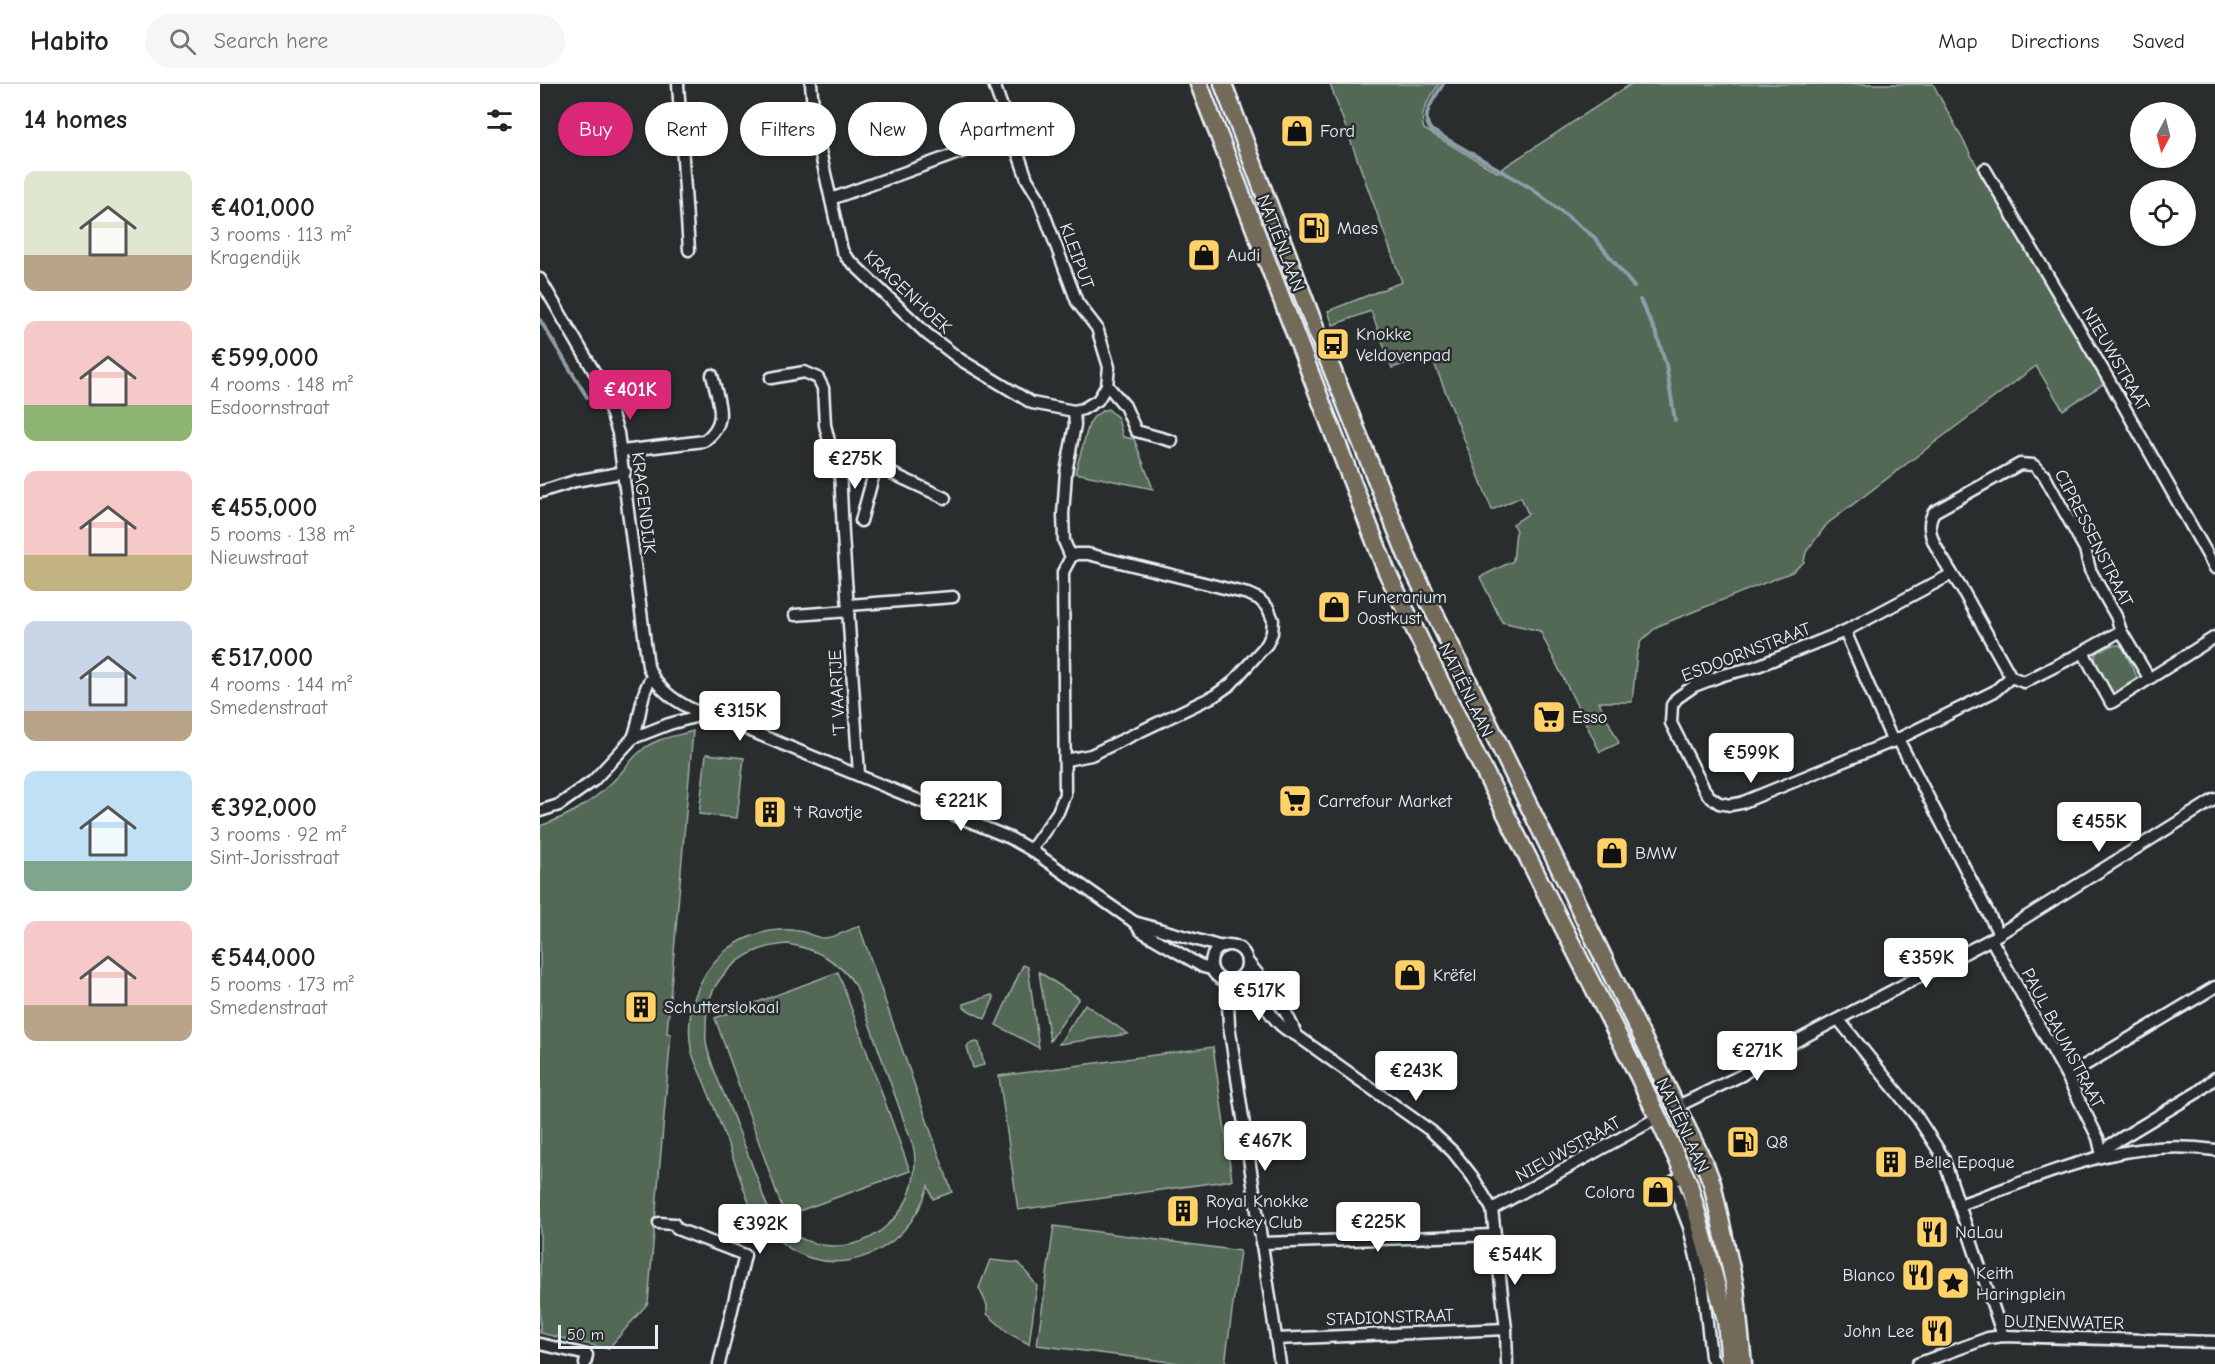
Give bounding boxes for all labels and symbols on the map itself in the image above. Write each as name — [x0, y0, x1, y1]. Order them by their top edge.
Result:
north arrow — [2130, 102, 2196, 168]
shop icon: Ford — [1279, 113, 1315, 149]
place label: Ford — [1320, 121, 1355, 142]
street label: NATIËNLAAN — [1252, 192, 1309, 294]
fuel station icon: Maes — [1296, 210, 1332, 246]
place label: Maes — [1337, 218, 1378, 239]
street label: KLEIPUT — [1055, 220, 1098, 293]
shop icon: Audi — [1186, 237, 1222, 273]
place label: Audi — [1227, 245, 1260, 266]
street label: KRAGENHOEK — [859, 246, 956, 338]
street label: NIEUWSTRAAT — [2077, 303, 2154, 416]
place label: Knokke Veldovenpad — [1356, 324, 1451, 366]
bus stop icon: Knokke Veldovenpad — [1315, 326, 1351, 362]
pin: €401K — [588, 370, 672, 421]
pin: €275K — [813, 439, 897, 490]
street label: KRAGENDIJK — [627, 451, 660, 555]
street label: CIPRESSENSTRAAT — [2050, 466, 2138, 611]
place label: Funerarium Oostkust — [1357, 587, 1447, 629]
shop icon: Funerarium Oostkust — [1316, 589, 1352, 625]
street label: ESDOORNSTRAAT — [1679, 618, 1814, 687]
street label: NATIËNLAAN — [1434, 640, 1497, 741]
street label: 'T VAARTJE — [825, 649, 850, 737]
pin: €315K — [698, 691, 782, 742]
supermarket icon: Esso — [1531, 699, 1567, 735]
place label: Esso — [1572, 707, 1607, 728]
pin: €599K — [1709, 733, 1793, 784]
pin: €221K — [919, 781, 1003, 832]
supermarket icon: Carrefour Market — [1277, 783, 1313, 819]
place label: Carrefour Market — [1318, 791, 1453, 812]
building icon: 't Ravotje — [752, 794, 788, 830]
place label: 't Ravotje — [793, 802, 862, 823]
pin: €455K — [2057, 802, 2141, 853]
shop icon: BMW — [1594, 835, 1630, 871]
place label: BMW — [1635, 843, 1677, 864]
pin: €359K — [1884, 938, 1968, 989]
shop icon: Krëfel — [1392, 957, 1428, 993]
place label: Krëfel — [1433, 965, 1476, 986]
street label: PAUL BAUMSTRAAT — [2017, 965, 2109, 1112]
pin: €517K — [1217, 971, 1301, 1022]
building icon: Schutterslokaal — [623, 989, 659, 1025]
place label: Schutterslokaal — [664, 997, 779, 1018]
pin: €271K — [1715, 1031, 1799, 1082]
pin: €243K — [1374, 1051, 1458, 1102]
street label: NATIËNLAAN — [1652, 1075, 1714, 1176]
street label: NIEUWSTRAAT — [1512, 1112, 1625, 1187]
pin: €467K — [1223, 1121, 1307, 1172]
fuel station icon: Q8 — [1725, 1124, 1761, 1160]
place label: Q8 — [1766, 1132, 1788, 1153]
building icon: Belle Epoque — [1873, 1144, 1909, 1180]
place label: Belle Epoque — [1914, 1152, 2015, 1173]
shop icon: Colora — [1640, 1174, 1676, 1210]
place label: Colora — [1585, 1182, 1635, 1203]
place label: Royal Knokke Hockey Club — [1206, 1191, 1309, 1233]
building icon: Royal Knokke Hockey Club — [1165, 1193, 1201, 1229]
pin: €225K — [1336, 1202, 1420, 1253]
pin: €392K — [718, 1204, 802, 1255]
restaurant icon: NaLau — [1914, 1214, 1950, 1250]
place label: NaLau — [1955, 1222, 2003, 1243]
pin: €544K — [1473, 1235, 1557, 1286]
restaurant icon: Blanco — [1900, 1257, 1936, 1293]
place label: Keith Haringplein — [1976, 1263, 2066, 1305]
place label: Blanco — [1842, 1265, 1895, 1286]
place icon: Keith Haringplein — [1935, 1265, 1971, 1301]
street label: STADIONSTRAAT — [1326, 1305, 1455, 1330]
street label: DUINENWATER — [2004, 1311, 2124, 1334]
restaurant icon: John Lee — [1919, 1313, 1955, 1349]
place label: John Lee — [1844, 1321, 1914, 1342]
scale bar — [558, 1322, 658, 1350]

